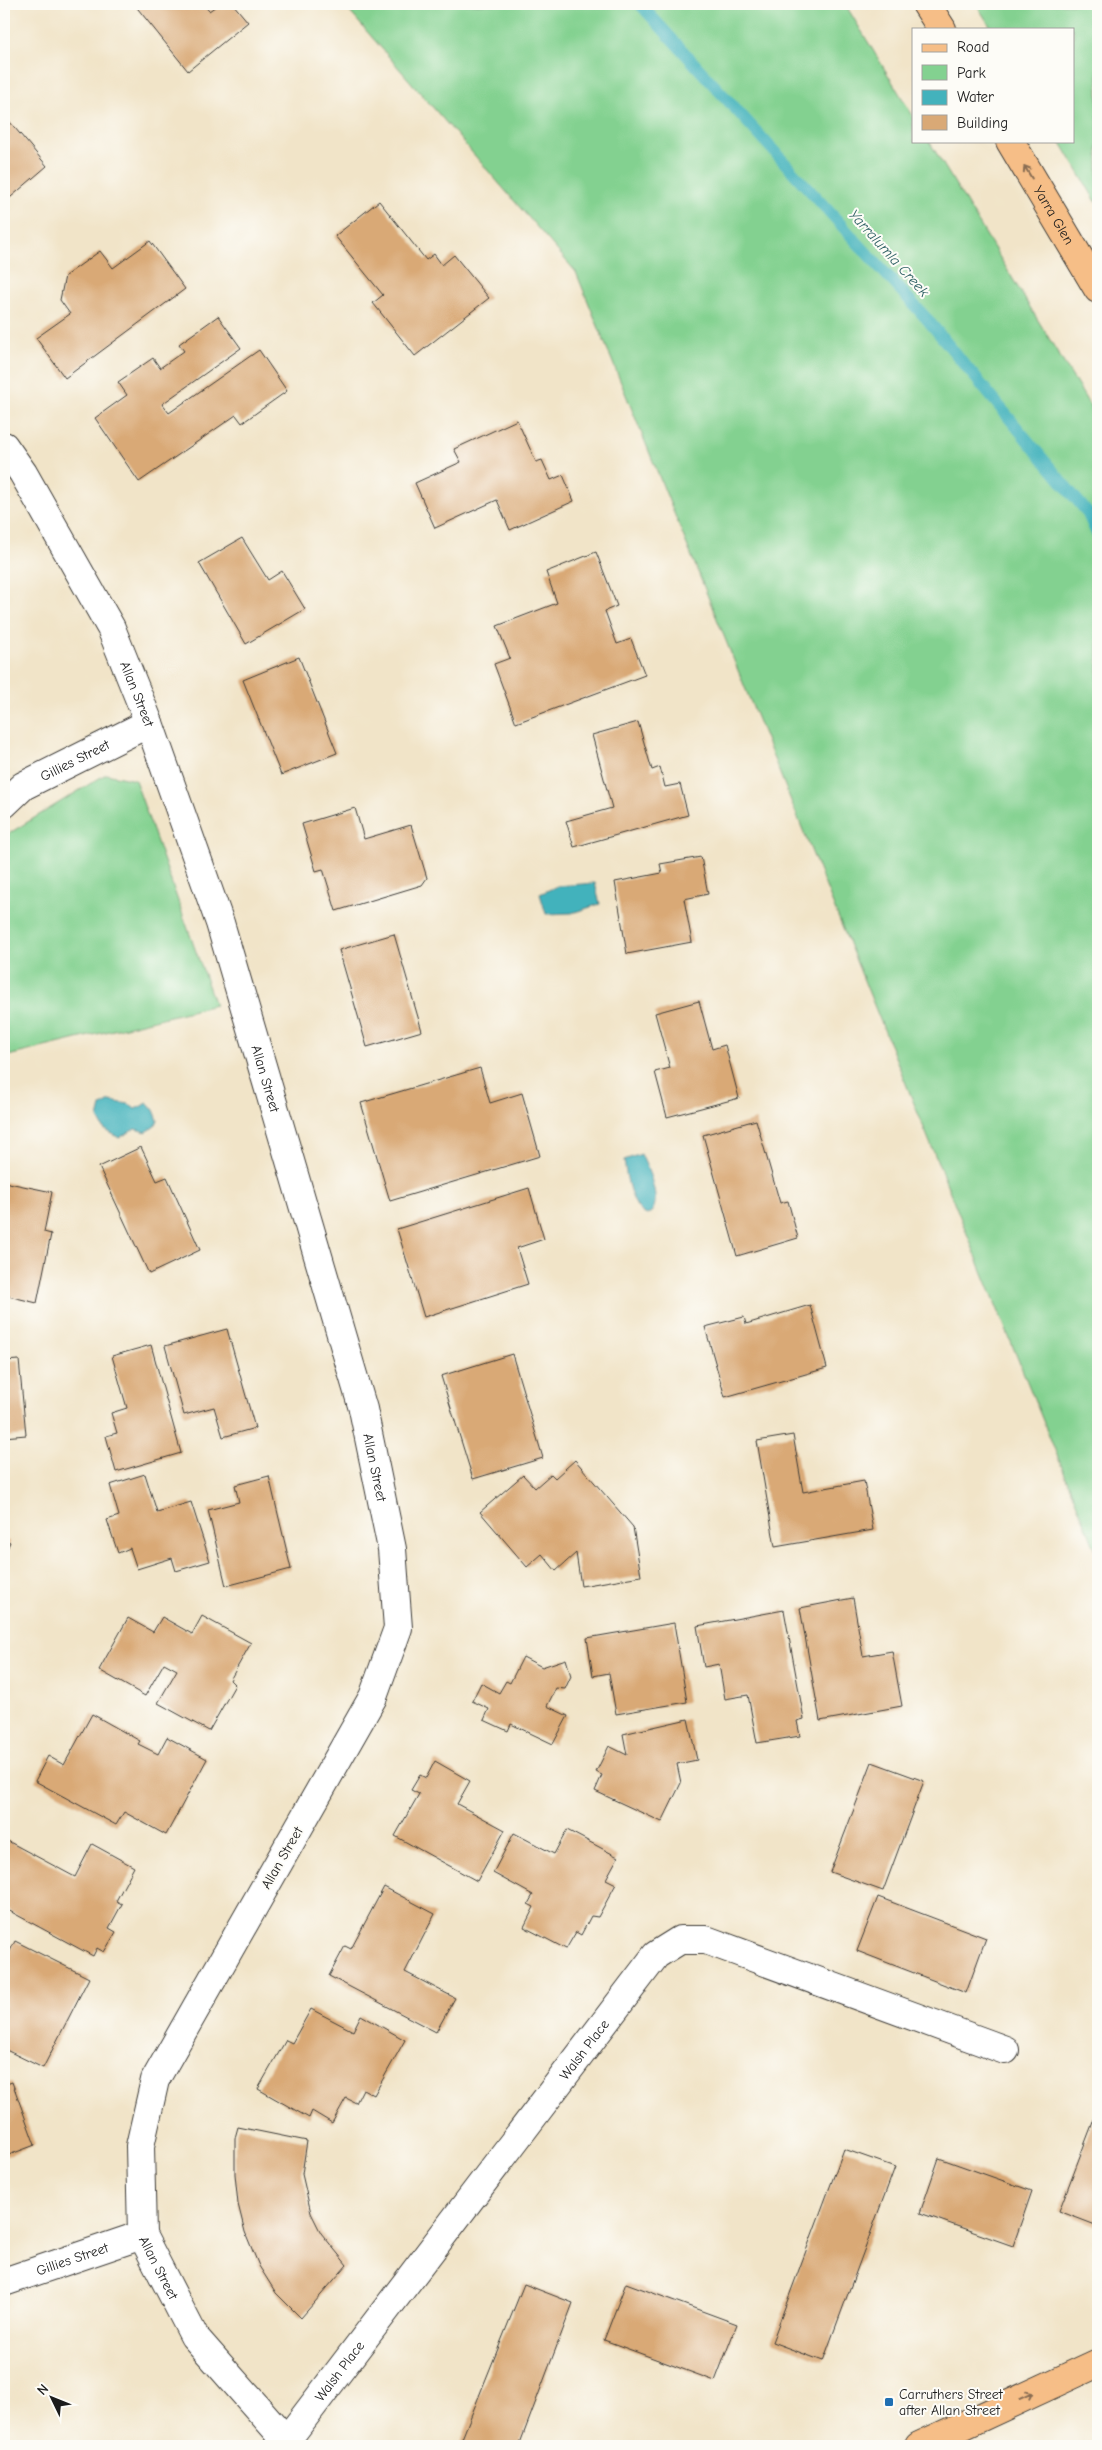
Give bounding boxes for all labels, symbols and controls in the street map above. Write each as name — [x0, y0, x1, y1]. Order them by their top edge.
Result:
legend — [912, 28, 1074, 142]
text: Road — [957, 38, 989, 56]
text: Park — [957, 64, 986, 82]
text: Water — [957, 88, 994, 106]
text: Building — [957, 114, 1008, 132]
one-way arrow — [1023, 166, 1033, 180]
street label: Yarra Glen — [1030, 182, 1078, 247]
water label: Yarralumla Creek — [845, 206, 933, 301]
street label: Allan Street — [117, 658, 158, 730]
street label: Gillies Street — [37, 735, 113, 785]
street label: Allan Street — [248, 1043, 284, 1115]
street label: Allan Street — [360, 1432, 391, 1504]
street label: Allan Street — [257, 1823, 307, 1892]
street label: Walsh Place — [556, 2016, 612, 2083]
street label: Allan Street — [135, 2233, 183, 2303]
street label: Gillies Street — [34, 2238, 111, 2279]
street label: Walsh Place — [311, 2337, 368, 2405]
north arrow — [28, 2372, 78, 2422]
text: N — [34, 2380, 52, 2399]
place label: Carruthers Street after Allan Street — [899, 2386, 1004, 2419]
one-way arrow — [1018, 2391, 1033, 2400]
marker: Carruthers Street after Allan Street — [883, 2396, 895, 2408]

